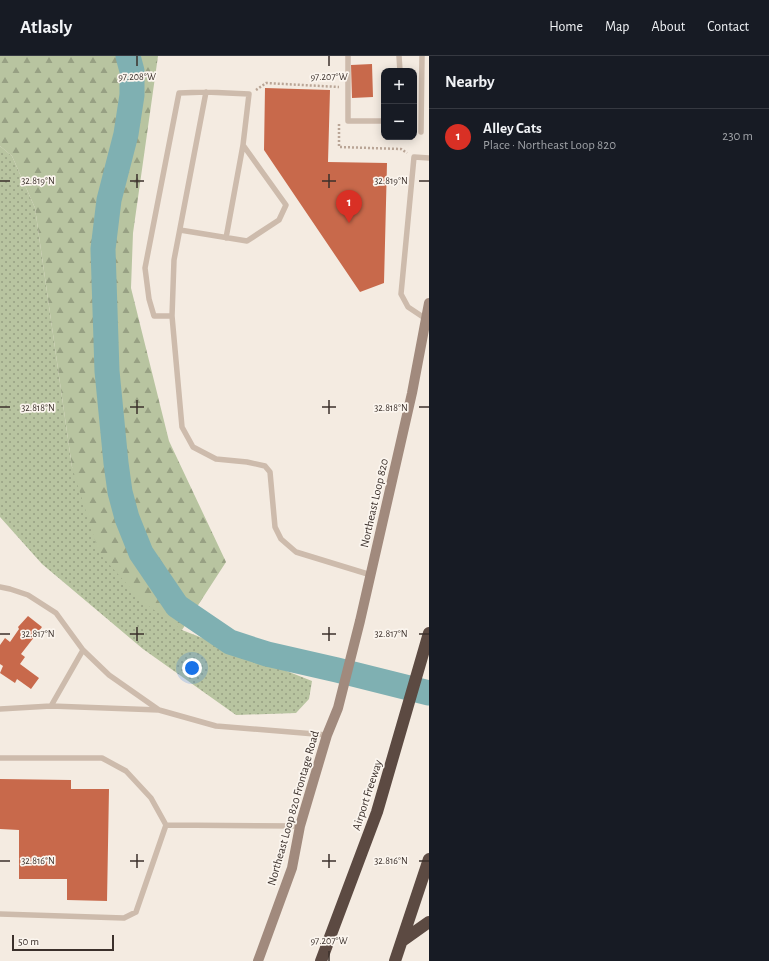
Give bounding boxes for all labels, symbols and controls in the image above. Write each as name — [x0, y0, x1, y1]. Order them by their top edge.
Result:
text: Atlasly — [20, 18, 72, 37]
text: Home — [549, 20, 583, 34]
text: Map — [605, 20, 629, 34]
text: About — [651, 20, 685, 34]
text: Contact — [707, 20, 749, 34]
map controls — [381, 68, 417, 140]
button: + — [381, 68, 417, 104]
text: 97.208°W — [118, 72, 156, 82]
text: 97.207°W — [310, 72, 348, 82]
text: Nearby — [445, 73, 495, 90]
button: − — [381, 104, 417, 140]
text: Alley Cats — [483, 121, 542, 136]
text: 1 — [456, 130, 460, 143]
text: 230 m — [722, 130, 753, 143]
text: Place · Northeast Loop 820 — [483, 139, 616, 152]
text: 32.819°N — [21, 176, 55, 186]
text: 32.819°N — [374, 176, 408, 186]
pin: 1 — [336, 190, 362, 223]
text: 32.818°N — [21, 403, 55, 413]
text: 32.818°N — [374, 403, 408, 413]
street label: Northeast Loop 820 — [358, 457, 390, 549]
text: 32.817°N — [21, 629, 55, 639]
text: 32.817°N — [374, 629, 408, 639]
your location — [182, 658, 202, 678]
street label: Northeast Loop 820 Frontage Road — [265, 729, 321, 887]
street label: Airport Freeway — [350, 758, 385, 832]
text: 32.816°N — [21, 856, 55, 866]
text: 32.816°N — [374, 856, 408, 866]
scale bar — [12, 933, 114, 952]
text: 50 m — [18, 936, 39, 947]
text: 97.207°W — [310, 936, 348, 946]

